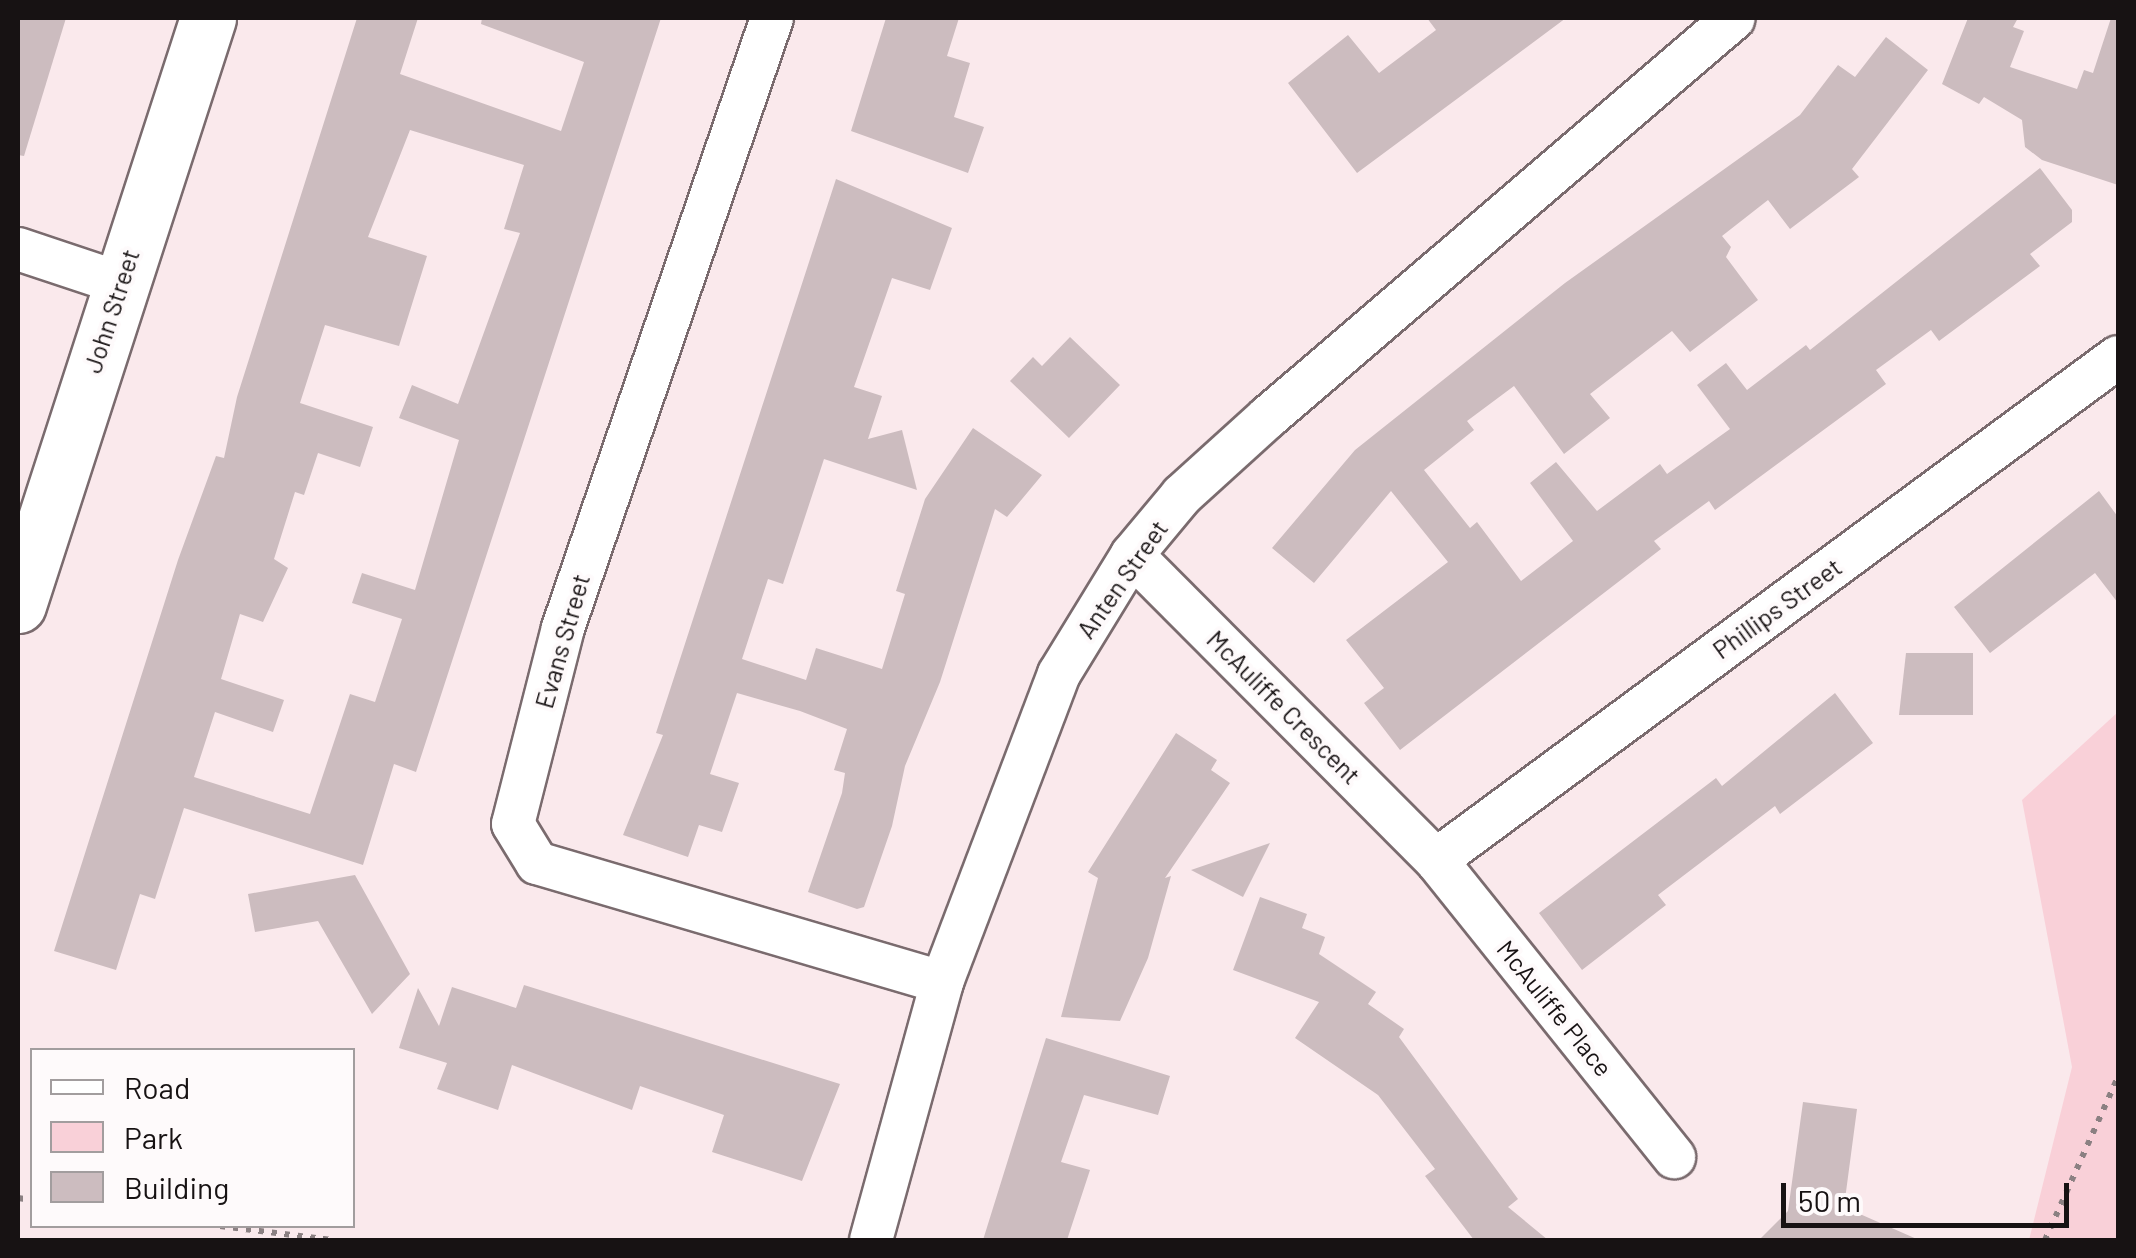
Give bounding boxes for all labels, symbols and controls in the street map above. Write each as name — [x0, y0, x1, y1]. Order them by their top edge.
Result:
street label: John Street — [77, 245, 145, 377]
street label: Anten Street — [1070, 514, 1174, 644]
street label: Phillips Street — [1707, 551, 1847, 665]
street label: Evans Street — [529, 570, 595, 712]
street label: McAuliffe Crescent — [1201, 624, 1367, 790]
street label: McAuliffe Place — [1491, 934, 1619, 1082]
legend — [30, 1048, 355, 1228]
text: Road — [124, 1069, 190, 1105]
text: Park — [124, 1119, 183, 1155]
scale bar — [1786, 1163, 2074, 1225]
text: Building — [124, 1169, 229, 1205]
text: 50 m — [1798, 1182, 1861, 1218]

